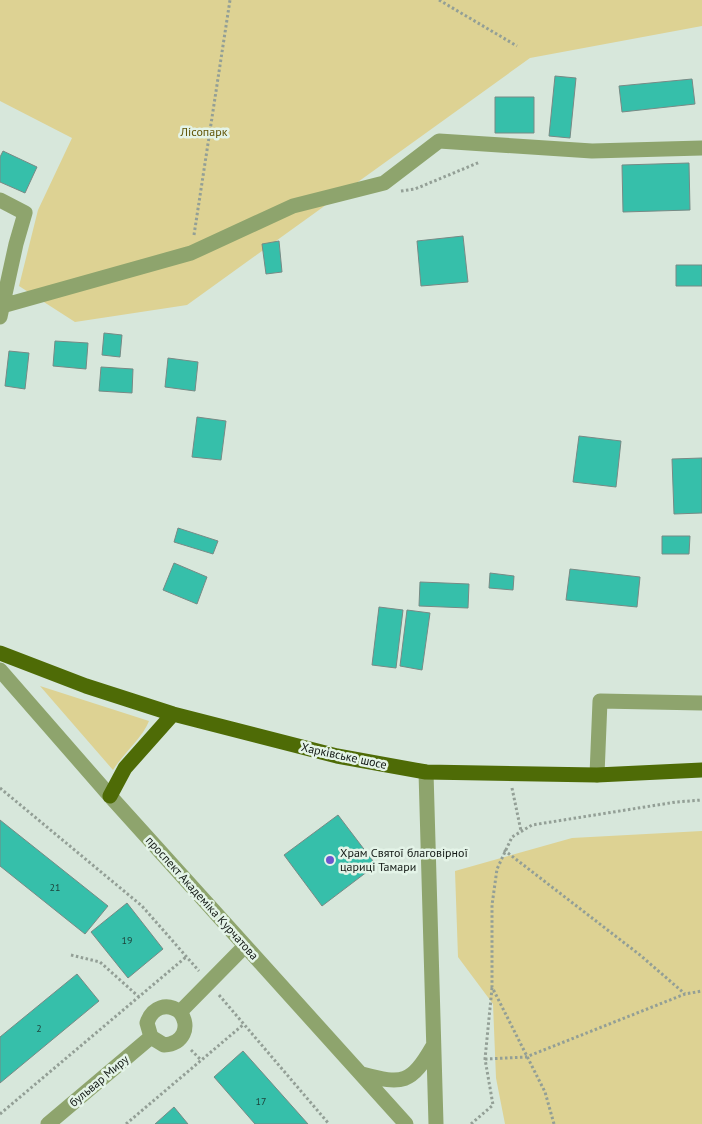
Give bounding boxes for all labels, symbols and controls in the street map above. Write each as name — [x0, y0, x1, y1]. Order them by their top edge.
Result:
park label: Лісопарк — [180, 124, 228, 139]
street label: Харківське шосе — [300, 739, 388, 772]
street label: проспект Академіка Курчатова — [143, 833, 262, 963]
place label: Храм Святої благовірної цариці Тамари — [340, 845, 468, 874]
marker: Храм Святої благовірної цариці Тамари — [324, 854, 336, 866]
house number: 21 — [50, 881, 60, 894]
house number: 19 — [122, 934, 132, 947]
house number: 2 — [36, 1022, 42, 1035]
street label: бульвар Миру — [66, 1051, 132, 1110]
house number: 17 — [256, 1095, 266, 1108]

